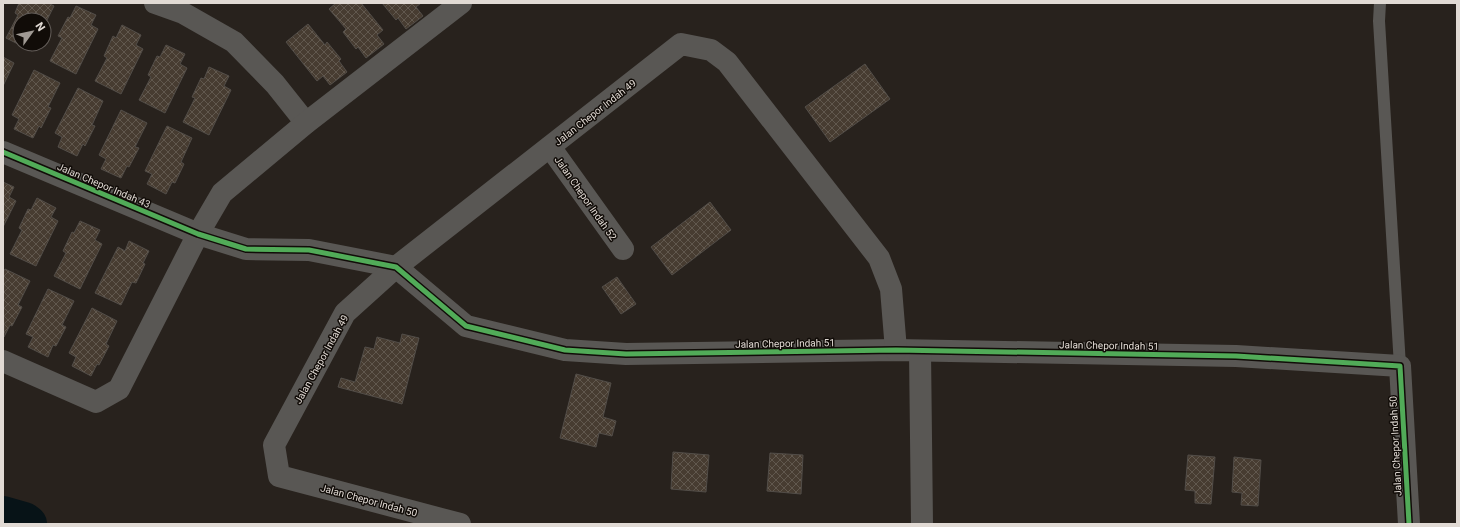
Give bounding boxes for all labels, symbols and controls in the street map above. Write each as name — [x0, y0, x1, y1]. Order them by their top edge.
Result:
north arrow — [12, 12, 52, 52]
text: N — [32, 20, 48, 34]
street label: Jalan Chepor Indah 49 — [553, 77, 638, 147]
street label: Jalan Chepor Indah 52 — [552, 154, 619, 243]
street label: Jalan Chepor Indah 43 — [56, 161, 152, 210]
street label: Jalan Chepor Indah 49 — [292, 313, 350, 406]
street label: Jalan Chepor Indah 51 — [735, 337, 835, 350]
street label: Jalan Chepor Indah 51 — [1059, 339, 1159, 352]
street label: Jalan Chepor Indah 50 — [1387, 395, 1404, 496]
street label: Jalan Chepor Indah 50 — [319, 482, 419, 519]

